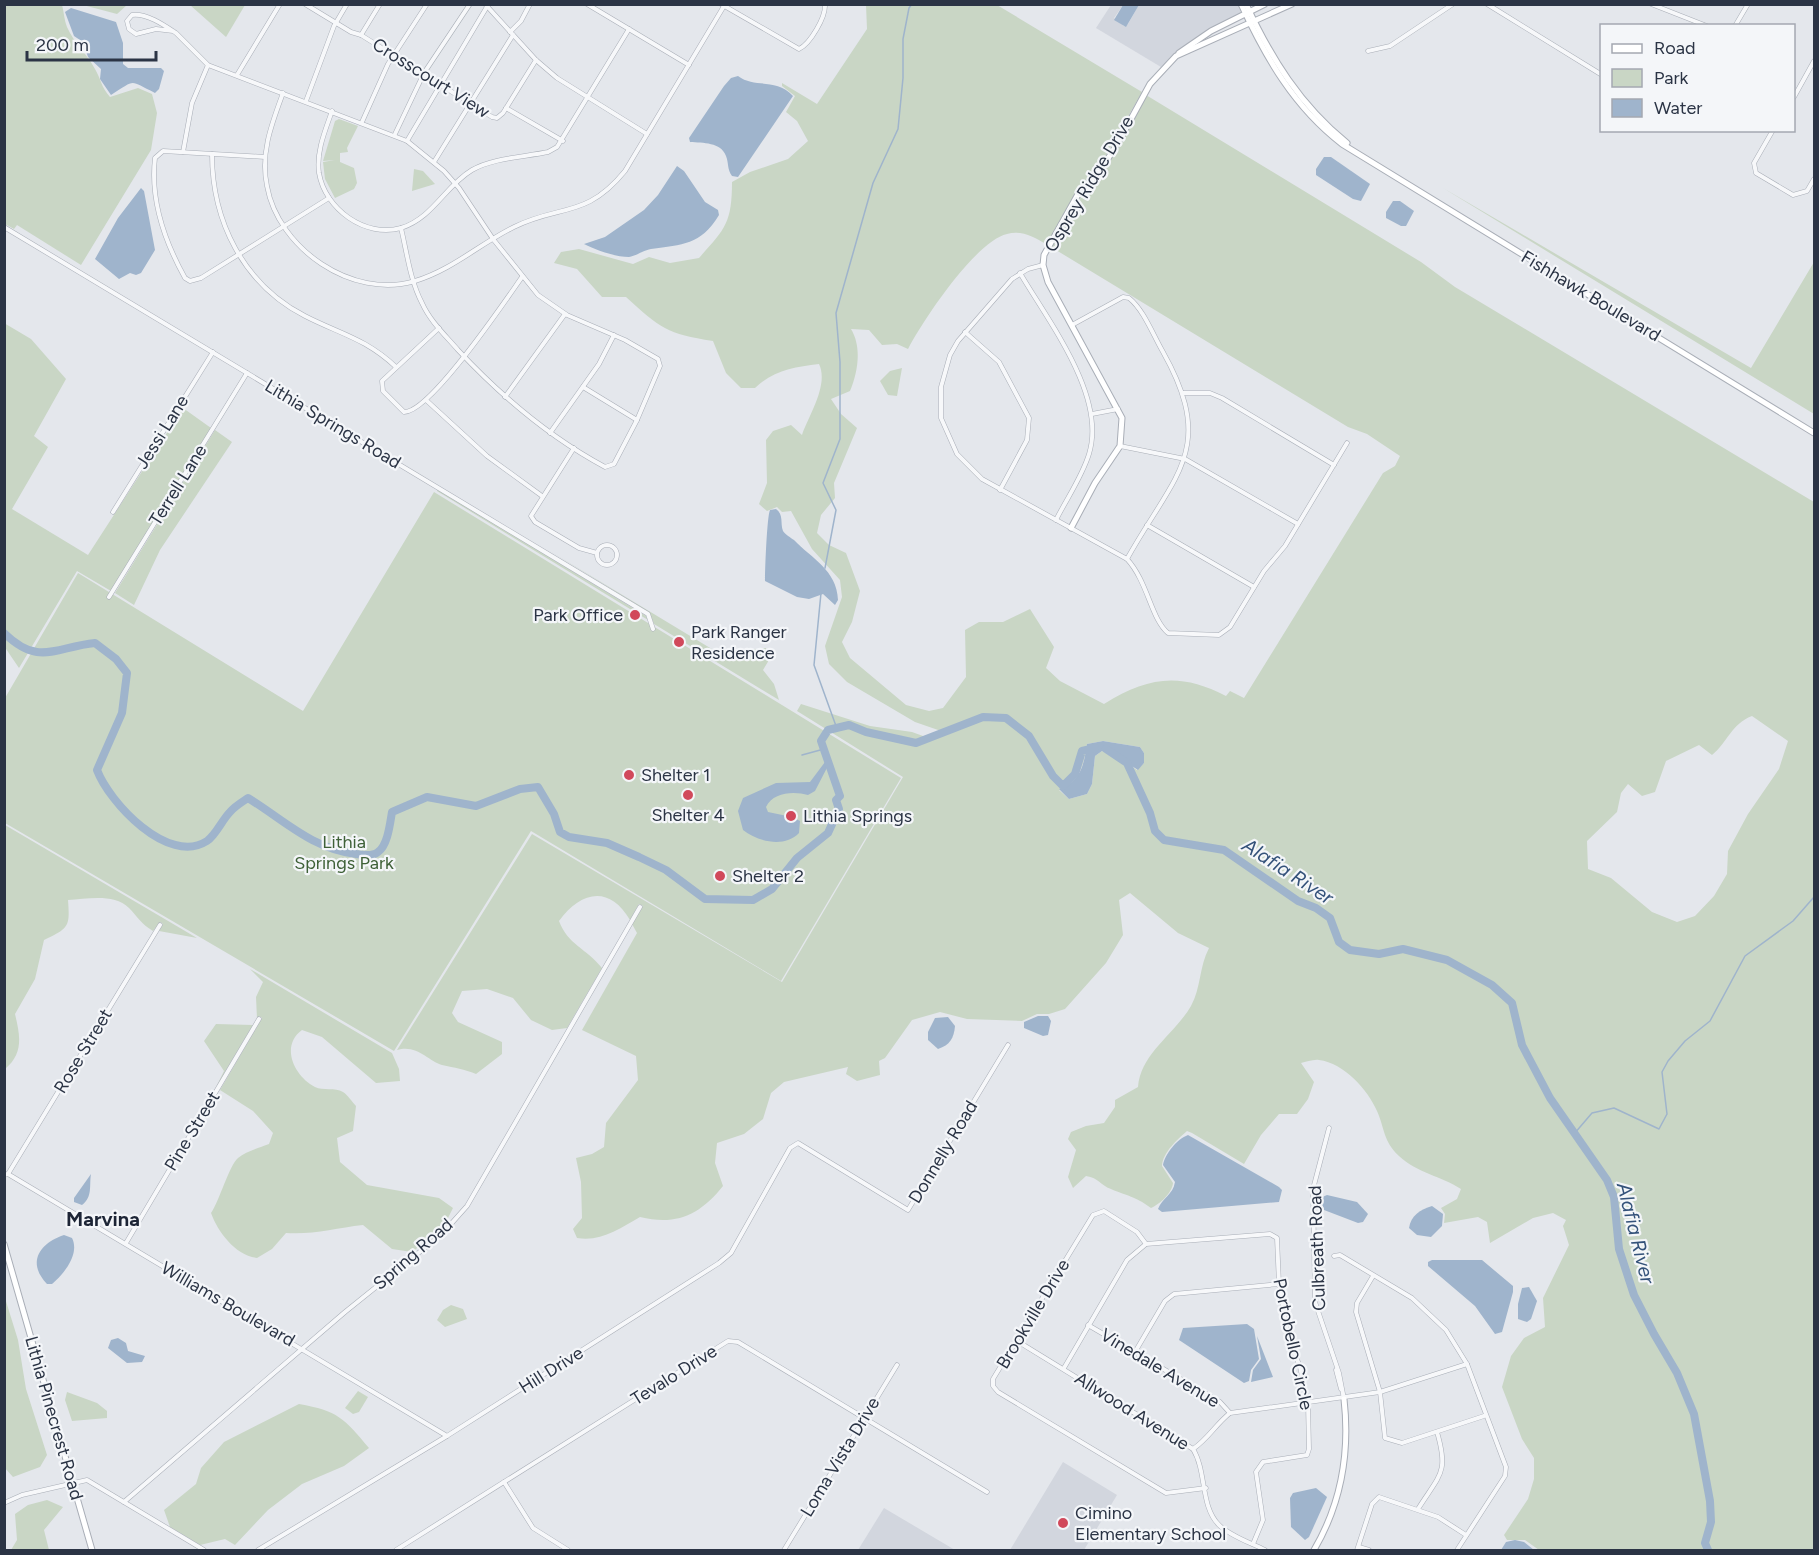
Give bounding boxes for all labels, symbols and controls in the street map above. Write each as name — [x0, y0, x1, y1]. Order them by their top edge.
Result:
scale bar — [27, 24, 156, 62]
legend — [1600, 24, 1795, 132]
street label: Crosscourt View — [368, 33, 494, 123]
text: 200 m — [36, 34, 89, 56]
text: Road — [1654, 37, 1695, 59]
text: Park — [1654, 67, 1689, 89]
text: Water — [1654, 97, 1702, 119]
street label: Osprey Ridge Drive — [1040, 112, 1138, 256]
street label: Fishhawk Boulevard — [1517, 246, 1665, 346]
street label: Lithia Springs Road — [261, 375, 405, 473]
street label: Jessi Lane — [131, 391, 193, 473]
street label: Terrell Lane — [144, 440, 212, 530]
place label: Park Office — [533, 604, 623, 626]
marker: Park Office — [628, 608, 642, 622]
place label: Park Ranger Residence — [691, 621, 787, 664]
marker: Park Ranger Residence — [672, 635, 686, 649]
place label: Shelter 1 — [641, 764, 710, 786]
marker: Shelter 1 — [622, 768, 636, 782]
marker: Shelter 4 — [681, 788, 695, 802]
place label: Shelter 4 — [651, 804, 725, 826]
place label: Lithia Springs — [803, 805, 912, 827]
marker: Lithia Springs — [784, 809, 798, 823]
park label: Lithia Springs Park — [294, 831, 394, 874]
water label: Alafia River — [1237, 832, 1339, 910]
place label: Shelter 2 — [732, 865, 804, 887]
marker: Shelter 2 — [713, 869, 727, 883]
street label: Rose Street — [49, 1005, 117, 1097]
street label: Pine Street — [160, 1087, 225, 1175]
street label: Donnelly Road — [904, 1097, 982, 1207]
water label: Alafia River — [1612, 1179, 1660, 1287]
street label: Culbreath Road — [1304, 1185, 1330, 1311]
district label: Marvina — [66, 1207, 140, 1231]
street label: Spring Road — [369, 1213, 457, 1295]
street label: Brookville Drive — [992, 1255, 1074, 1373]
street label: Williams Boulevard — [157, 1257, 299, 1351]
street label: Portobello Circle — [1268, 1276, 1318, 1412]
street label: Vinedale Avenue — [1096, 1324, 1224, 1412]
street label: Lithia Pinecrest Road — [20, 1334, 88, 1502]
street label: Tevalo Drive — [627, 1340, 721, 1410]
street label: Hill Drive — [515, 1342, 587, 1398]
street label: Allwood Avenue — [1071, 1367, 1193, 1455]
street label: Loma Vista Drive — [796, 1393, 884, 1521]
place label: Cimino Elementary School — [1075, 1502, 1226, 1545]
marker: Cimino Elementary School — [1056, 1516, 1070, 1530]

